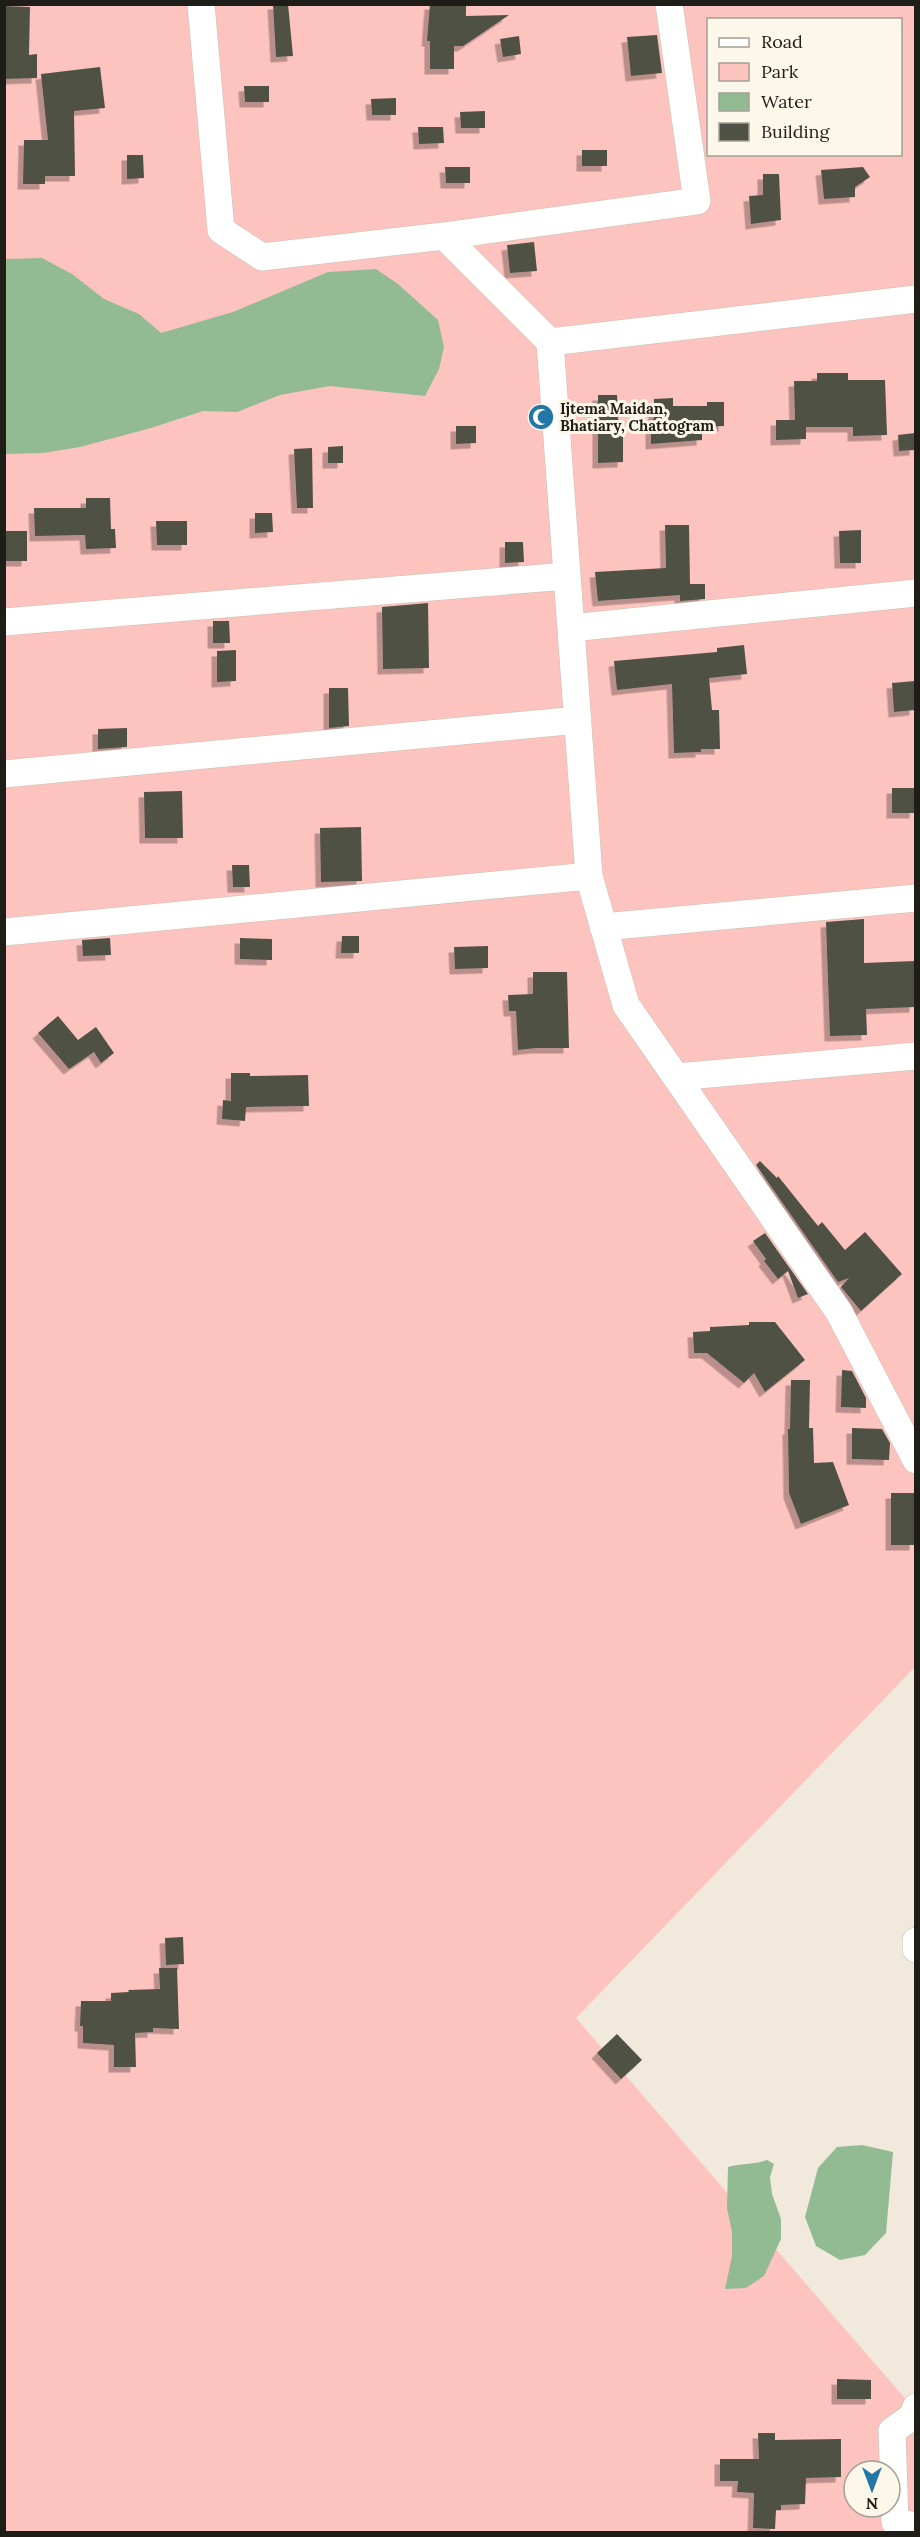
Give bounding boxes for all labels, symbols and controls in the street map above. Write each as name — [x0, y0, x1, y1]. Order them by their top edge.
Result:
legend — [707, 18, 902, 156]
text: Road — [761, 30, 803, 53]
text: Park — [761, 60, 799, 83]
text: Water — [761, 90, 812, 113]
text: Building — [761, 120, 831, 143]
place label: Ijtema Maidan, Bhatiary, Chattogram — [560, 399, 714, 435]
mosque icon: Ijtema Maidan, Bhatiary, Chattogram — [526, 402, 556, 432]
north arrow — [842, 2459, 902, 2519]
text: N — [866, 2494, 878, 2514]

